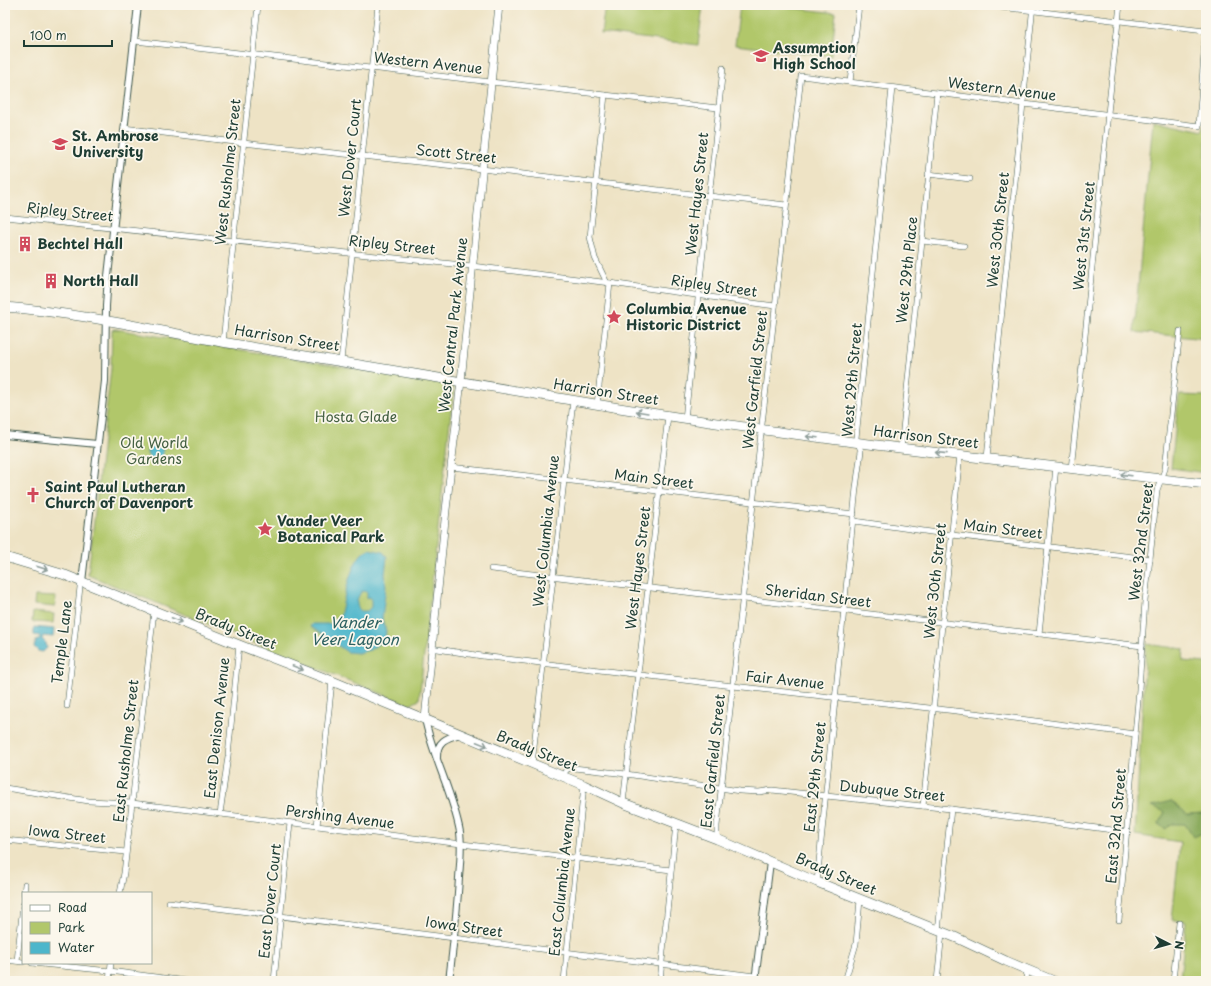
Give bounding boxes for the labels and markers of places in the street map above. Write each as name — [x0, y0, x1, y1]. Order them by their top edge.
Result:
place label: Assumption High School — [772, 37, 856, 74]
school or university icon: Assumption High School — [752, 47, 770, 65]
place label: St. Ambrose University — [72, 125, 159, 162]
school or university icon: St. Ambrose University — [51, 135, 69, 153]
place label: Bechtel Hall — [37, 233, 123, 254]
building icon: Bechtel Hall — [16, 235, 34, 253]
place label: North Hall — [63, 270, 138, 291]
building icon: North Hall — [42, 272, 60, 290]
place label: Columbia Avenue Historic District — [626, 298, 747, 335]
place icon: Columbia Avenue Historic District — [605, 308, 623, 326]
place label: Saint Paul Lutheran Church of Davenport — [45, 476, 194, 513]
church icon: Saint Paul Lutheran Church of Davenport — [24, 486, 42, 504]
place label: Vander Veer Botanical Park — [277, 510, 385, 547]
place icon: Vander Veer Botanical Park — [256, 520, 274, 538]

